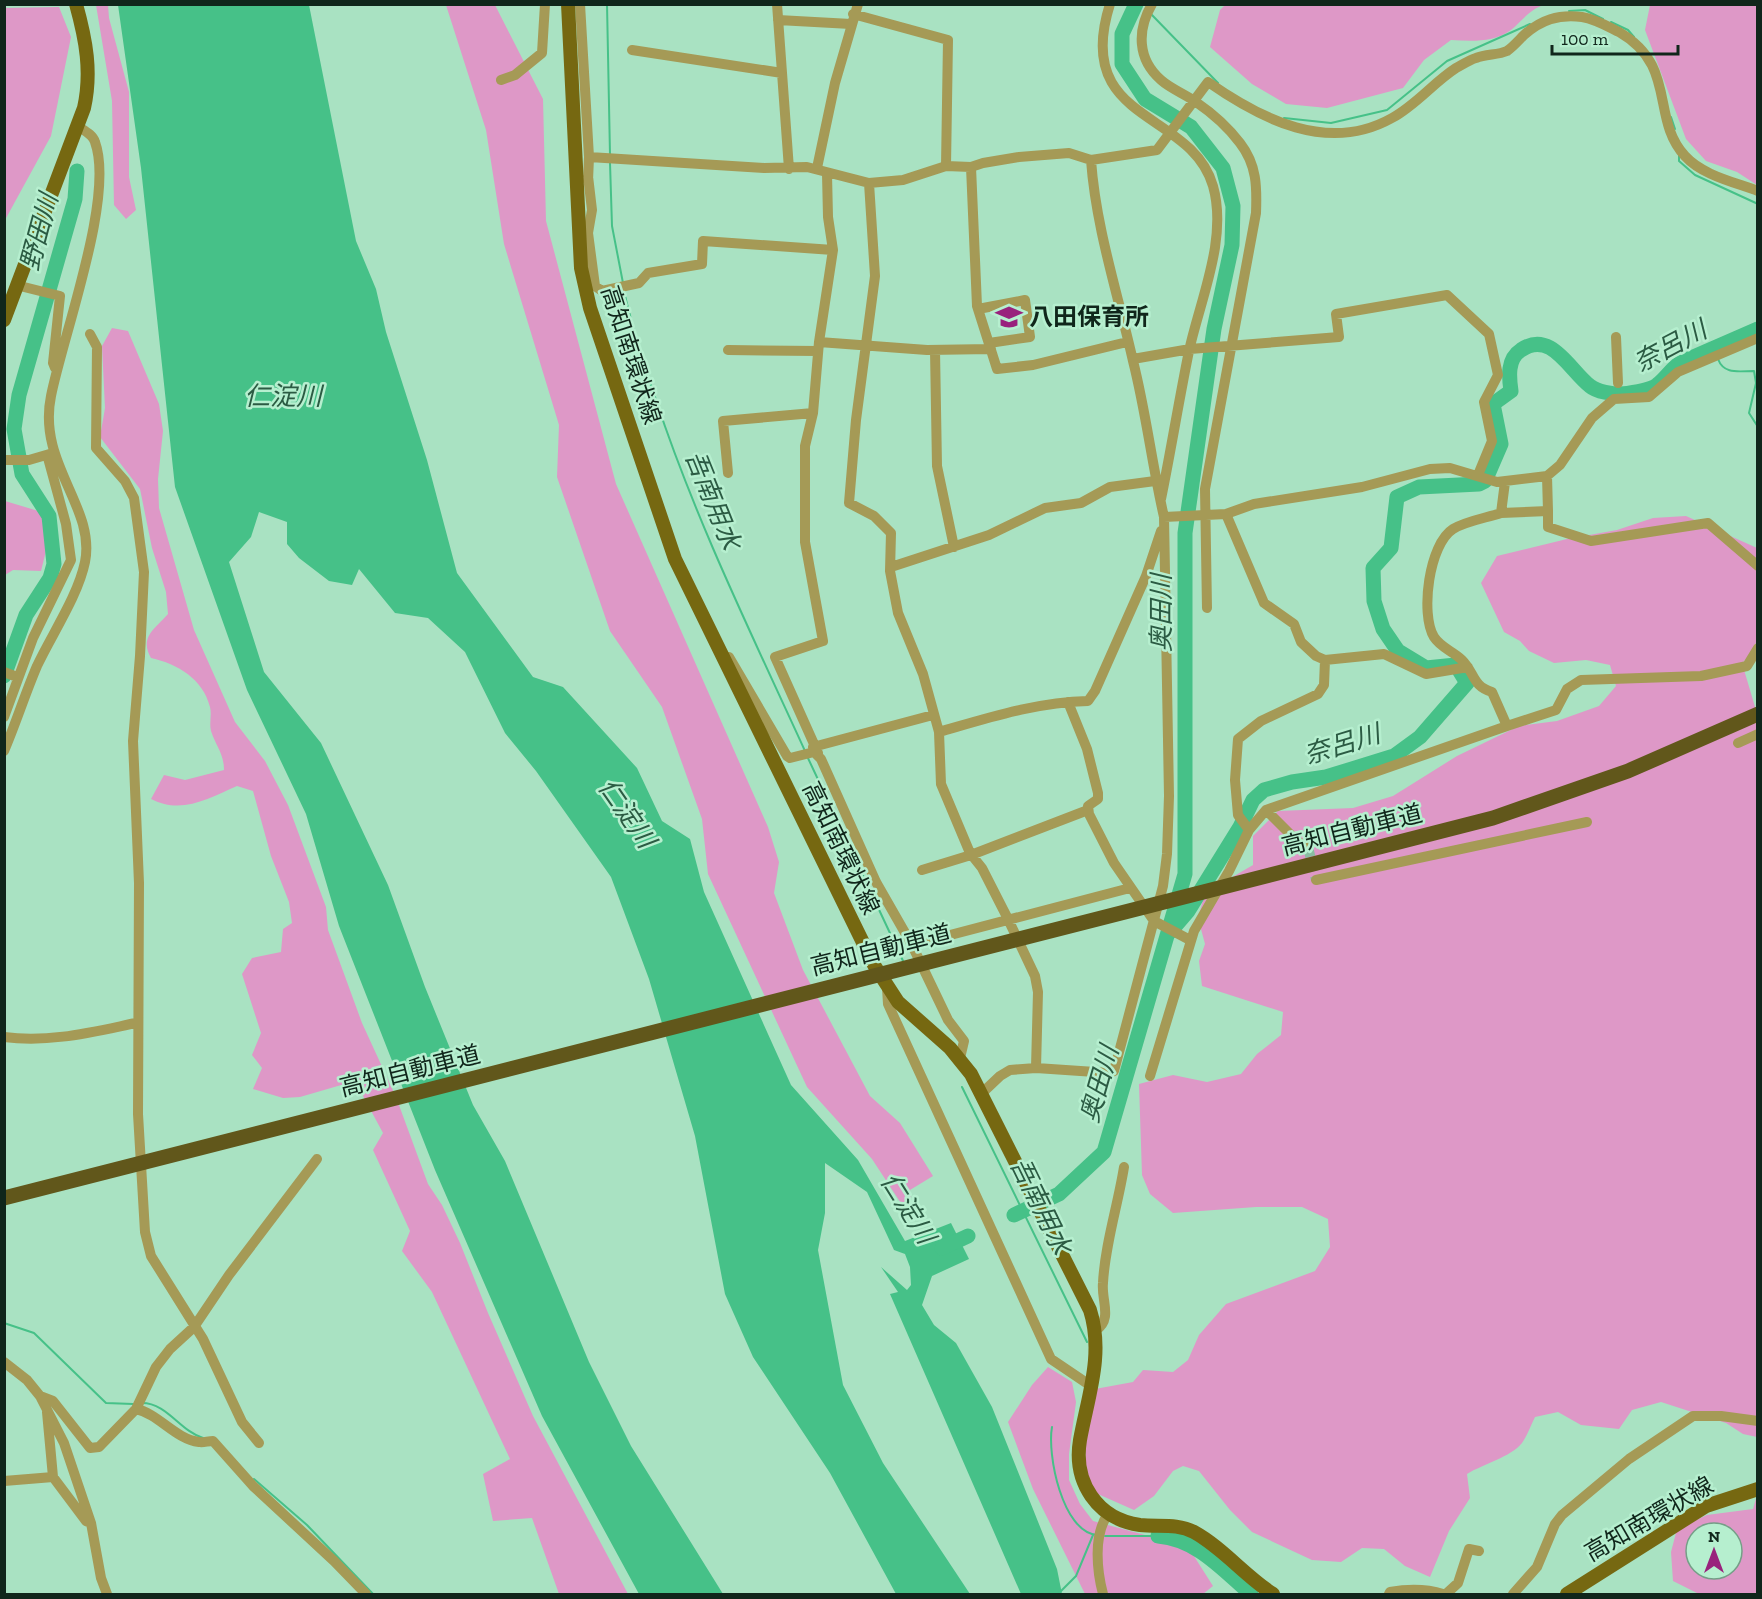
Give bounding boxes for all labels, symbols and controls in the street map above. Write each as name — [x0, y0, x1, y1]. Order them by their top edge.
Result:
scale bar — [1552, 18, 1678, 56]
text: 100 m — [1561, 28, 1609, 50]
water label: 野田川 — [13, 187, 65, 274]
street label: 高知南環状線 — [595, 282, 668, 428]
school or university icon: 八田保育所 — [994, 302, 1024, 332]
place label: 八田保育所 — [1029, 302, 1149, 331]
water label: 奈呂川 — [1628, 312, 1715, 378]
water label: 仁淀川 — [244, 380, 325, 412]
water label: 吾南用水 — [679, 446, 748, 557]
water label: 奥田川 — [1145, 571, 1177, 652]
water label: 奈呂川 — [1300, 716, 1387, 771]
water label: 仁淀川 — [592, 772, 664, 857]
street label: 高知南環状線 — [797, 777, 886, 919]
street label: 高知自動車道 — [1279, 798, 1425, 861]
street label: 高知自動車道 — [808, 918, 954, 981]
street label: 高知自動車道 — [337, 1039, 483, 1102]
water label: 奥田川 — [1073, 1039, 1126, 1126]
water label: 吾南用水 — [1004, 1152, 1079, 1262]
water label: 仁淀川 — [874, 1166, 944, 1252]
street label: 高知南環状線 — [1579, 1470, 1718, 1567]
north arrow — [1684, 1521, 1744, 1581]
text: N — [1708, 1527, 1720, 1546]

